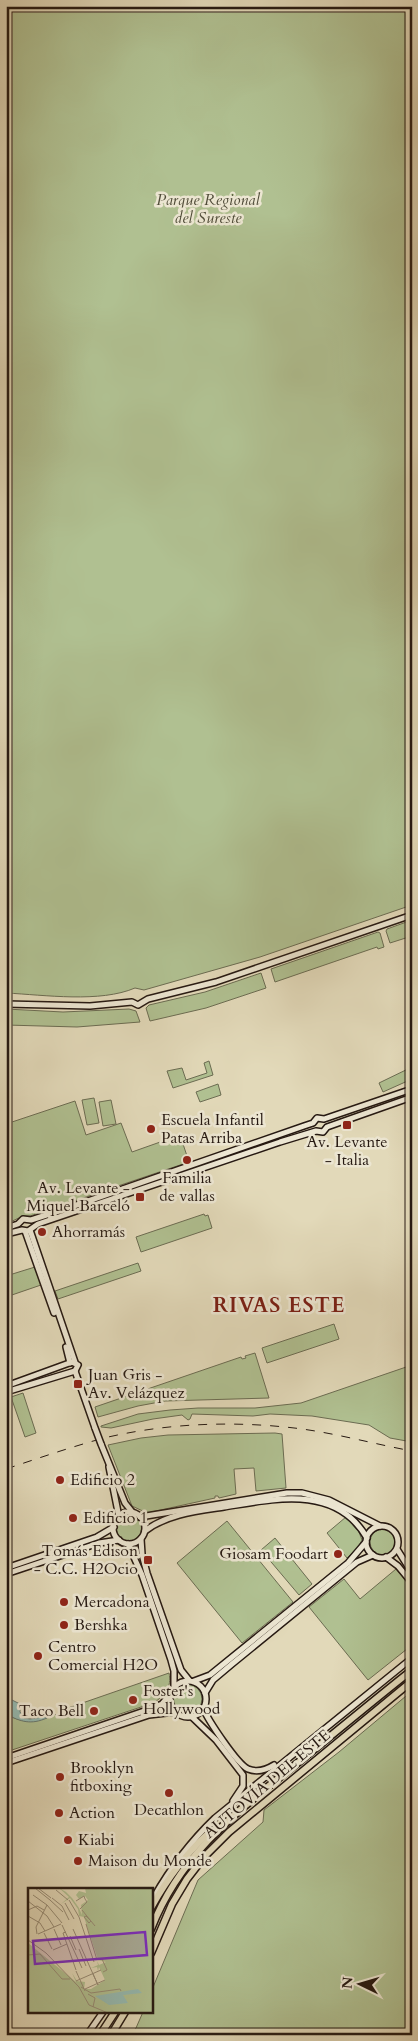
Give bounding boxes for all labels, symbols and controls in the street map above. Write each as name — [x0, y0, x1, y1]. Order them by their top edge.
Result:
park label: Parque Regional del Sureste — [156, 189, 260, 229]
place label: Escuela Infantil Patas Arriba — [161, 1109, 264, 1149]
marker: Av. Levante - Italia — [341, 1119, 353, 1131]
marker: Escuela Infantil Patas Arriba — [145, 1123, 157, 1135]
place label: Av. Levante - Italia — [306, 1131, 388, 1171]
marker: Familia de vallas — [181, 1154, 193, 1166]
place label: Familia de vallas — [159, 1167, 215, 1207]
place label: Av. Levante - Miquel Barceló — [27, 1177, 130, 1217]
marker: Av. Levante - Miquel Barceló — [134, 1191, 146, 1203]
place label: Ahorramás — [52, 1221, 125, 1243]
marker: Ahorramás — [36, 1226, 48, 1238]
district label: RIVAS ESTE — [213, 1291, 345, 1320]
place label: Juan Gris - Av. Velázquez — [86, 1364, 185, 1404]
marker: Juan Gris - Av. Velázquez — [72, 1378, 84, 1390]
place label: Edificio 2 — [70, 1469, 135, 1491]
marker: Edificio 2 — [54, 1474, 66, 1486]
place label: Edificio 1 — [83, 1507, 148, 1529]
marker: Edificio 1 — [67, 1512, 79, 1524]
place label: Tomás Edison - C.C. H2Ocio — [34, 1540, 138, 1580]
place label: Giosam Foodart — [219, 1543, 328, 1565]
marker: Giosam Foodart — [332, 1548, 344, 1560]
marker: Tomás Edison - C.C. H2Ocio — [142, 1554, 154, 1566]
place label: Mercadona — [74, 1591, 150, 1613]
marker: Mercadona — [58, 1596, 70, 1608]
place label: Bershka — [74, 1614, 128, 1636]
marker: Bershka — [58, 1619, 70, 1631]
place label: Centro Comercial H2O — [48, 1636, 158, 1676]
marker: Centro Comercial H2O — [32, 1650, 44, 1662]
place label: Foster's Hollywood — [143, 1680, 221, 1720]
marker: Foster's Hollywood — [127, 1694, 139, 1706]
place label: Taco Bell — [19, 1700, 84, 1722]
marker: Taco Bell — [88, 1705, 100, 1717]
street label: AUTOVÍA DEL ESTE — [199, 1724, 335, 1844]
place label: Brooklyn fitboxing — [70, 1757, 134, 1797]
marker: Brooklyn fitboxing — [54, 1771, 66, 1783]
marker: Decathlon — [163, 1787, 175, 1799]
place label: Decathlon — [134, 1799, 204, 1821]
place label: Action — [69, 1802, 115, 1824]
marker: Action — [53, 1807, 65, 1819]
place label: Kiabi — [78, 1829, 115, 1851]
marker: Kiabi — [62, 1834, 74, 1846]
place label: Maison du Monde — [88, 1850, 212, 1872]
marker: Maison du Monde — [72, 1855, 84, 1867]
inset map — [28, 1888, 152, 2014]
north arrow — [336, 1958, 386, 2008]
text: N — [338, 1976, 358, 1990]

